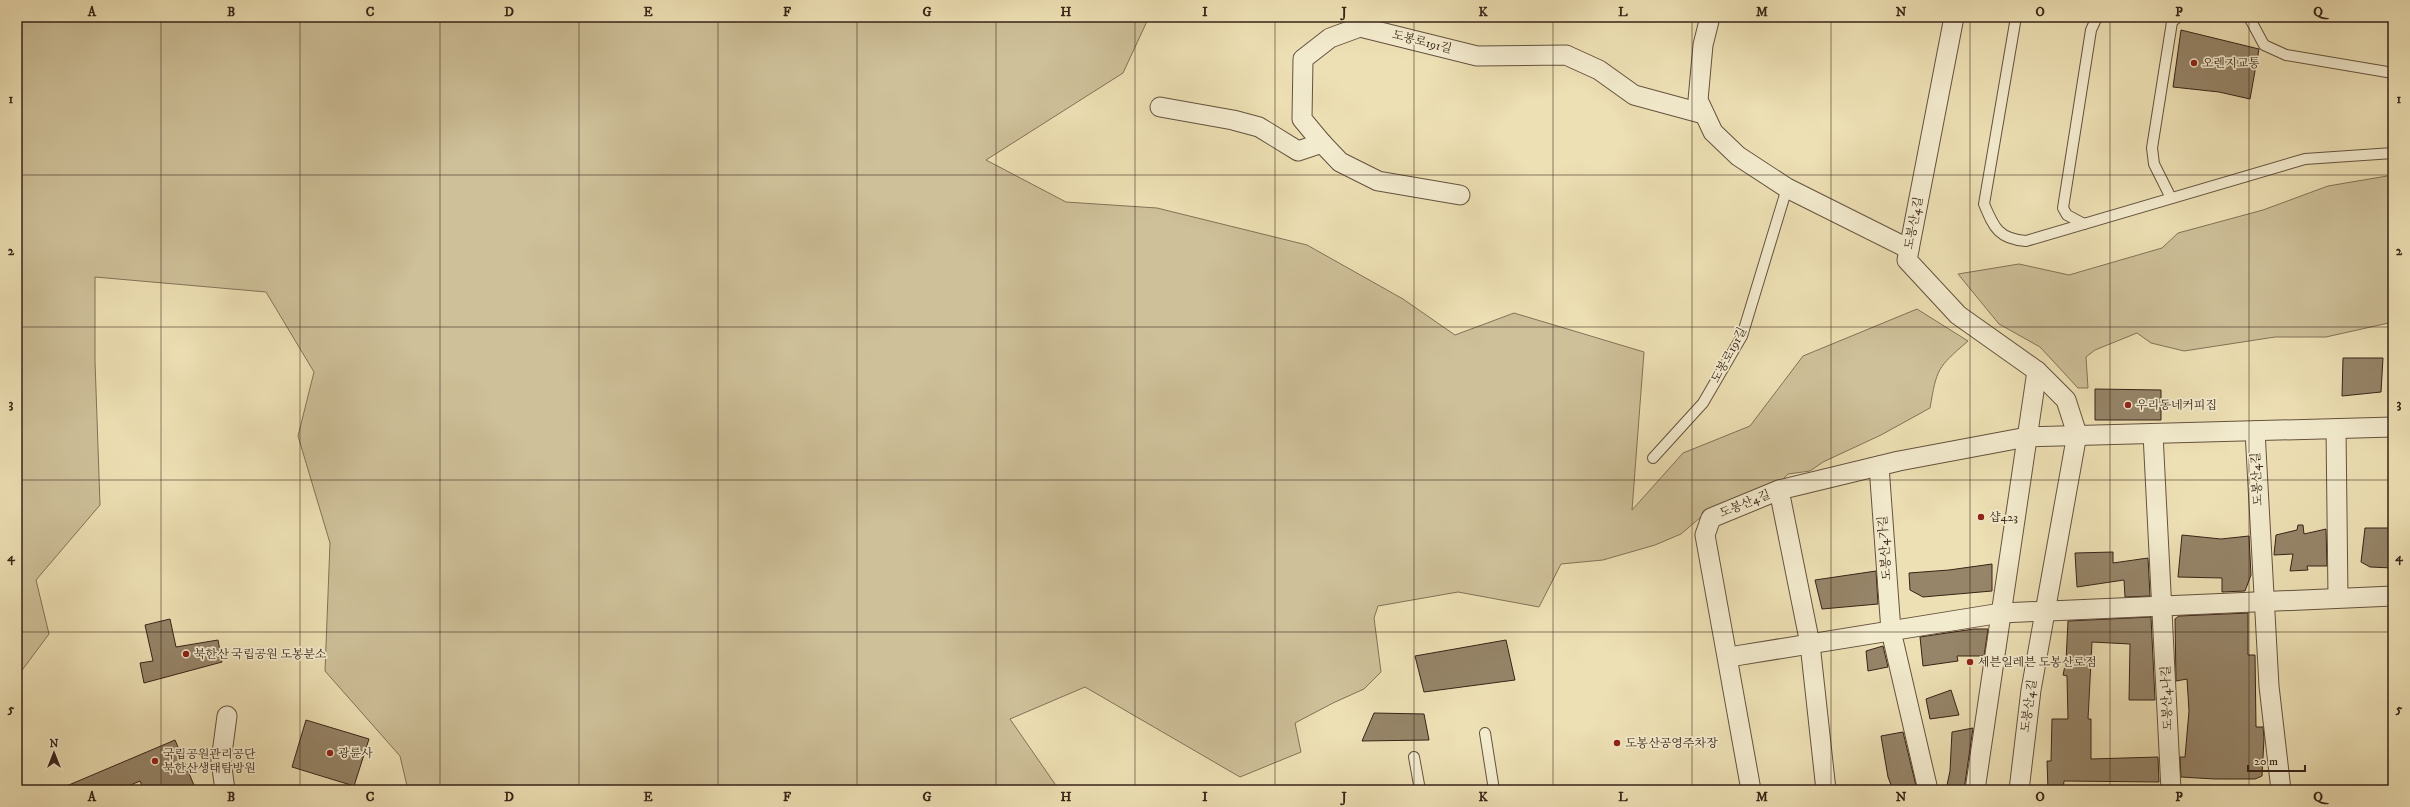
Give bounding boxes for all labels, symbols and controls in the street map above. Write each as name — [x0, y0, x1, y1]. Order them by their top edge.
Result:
text: A — [87, 4, 97, 20]
text: B — [227, 4, 235, 20]
text: C — [366, 4, 375, 20]
text: D — [504, 4, 514, 20]
text: E — [643, 4, 653, 20]
text: F — [783, 4, 792, 20]
text: G — [922, 4, 932, 20]
text: H — [1061, 4, 1072, 20]
text: I — [1202, 4, 1208, 20]
text: J — [1339, 4, 1347, 21]
text: K — [1478, 4, 1488, 20]
text: L — [1618, 4, 1628, 20]
text: M — [1756, 4, 1768, 20]
text: N — [1896, 4, 1907, 20]
text: O — [2035, 4, 2045, 20]
text: P — [2175, 4, 2183, 20]
text: Q — [2313, 4, 2329, 20]
street label: 도봉로191길 — [1391, 27, 1453, 57]
place label: 오렌지교통 — [2202, 56, 2260, 71]
marker: 오렌지교통 — [2189, 58, 2199, 68]
text: 1 — [9, 91, 14, 107]
text: 1 — [2397, 91, 2402, 107]
street label: 도봉산4길 — [1902, 195, 1926, 251]
text: 2 — [8, 243, 15, 259]
text: 2 — [2396, 243, 2403, 259]
street label: 도봉로191길 — [1708, 325, 1750, 385]
text: 3 — [9, 396, 14, 412]
text: 3 — [2397, 396, 2402, 412]
place label: 우리동네커피집 — [2136, 398, 2217, 413]
marker: 우리동네커피집 — [2123, 400, 2133, 410]
street label: 도봉산4길 — [2248, 452, 2266, 506]
street label: 도봉산4길 — [1717, 487, 1773, 521]
place label: 샵423 — [1989, 510, 2018, 525]
marker: 샵423 — [1976, 512, 1986, 522]
street label: 도봉산4가길 — [1875, 515, 1895, 581]
text: 4 — [6, 549, 15, 566]
text: 4 — [2394, 549, 2403, 566]
place label: 북한산 국립공원 도봉분소 — [194, 647, 327, 662]
marker: 북한산 국립공원 도봉분소 — [181, 649, 191, 659]
place label: 세븐일레븐 도봉산로점 — [1978, 655, 2097, 670]
marker: 세븐일레븐 도봉산로점 — [1965, 657, 1975, 667]
street label: 도봉산4나길 — [2158, 665, 2176, 731]
street label: 도봉산4길 — [2018, 679, 2040, 733]
text: 5 — [7, 701, 15, 717]
text: 5 — [2395, 701, 2403, 717]
north arrow — [34, 733, 74, 773]
place label: 도봉산공영주차장 — [1625, 736, 1718, 751]
text: N — [49, 737, 59, 751]
marker: 도봉산공영주차장 — [1612, 738, 1622, 748]
place label: 광륜사 — [338, 746, 373, 761]
place label: 국립공원관리공단 북한산생태탐방원 — [163, 747, 256, 776]
scale bar — [2248, 747, 2305, 773]
marker: 광륜사 — [325, 748, 335, 758]
text: 20 m — [2254, 754, 2278, 769]
marker: 국립공원관리공단 북한산생태탐방원 — [150, 756, 160, 766]
text: A — [87, 789, 97, 805]
text: B — [227, 789, 235, 805]
text: C — [366, 789, 375, 805]
text: D — [504, 789, 514, 805]
text: E — [643, 789, 653, 805]
text: F — [783, 789, 792, 805]
text: G — [922, 789, 932, 805]
text: H — [1061, 789, 1072, 805]
text: I — [1202, 789, 1208, 805]
text: J — [1339, 789, 1347, 806]
text: K — [1478, 789, 1488, 805]
text: L — [1618, 789, 1628, 805]
text: M — [1756, 789, 1768, 805]
text: N — [1896, 789, 1907, 805]
text: O — [2035, 789, 2045, 805]
text: P — [2175, 789, 2183, 805]
text: Q — [2313, 789, 2329, 805]

